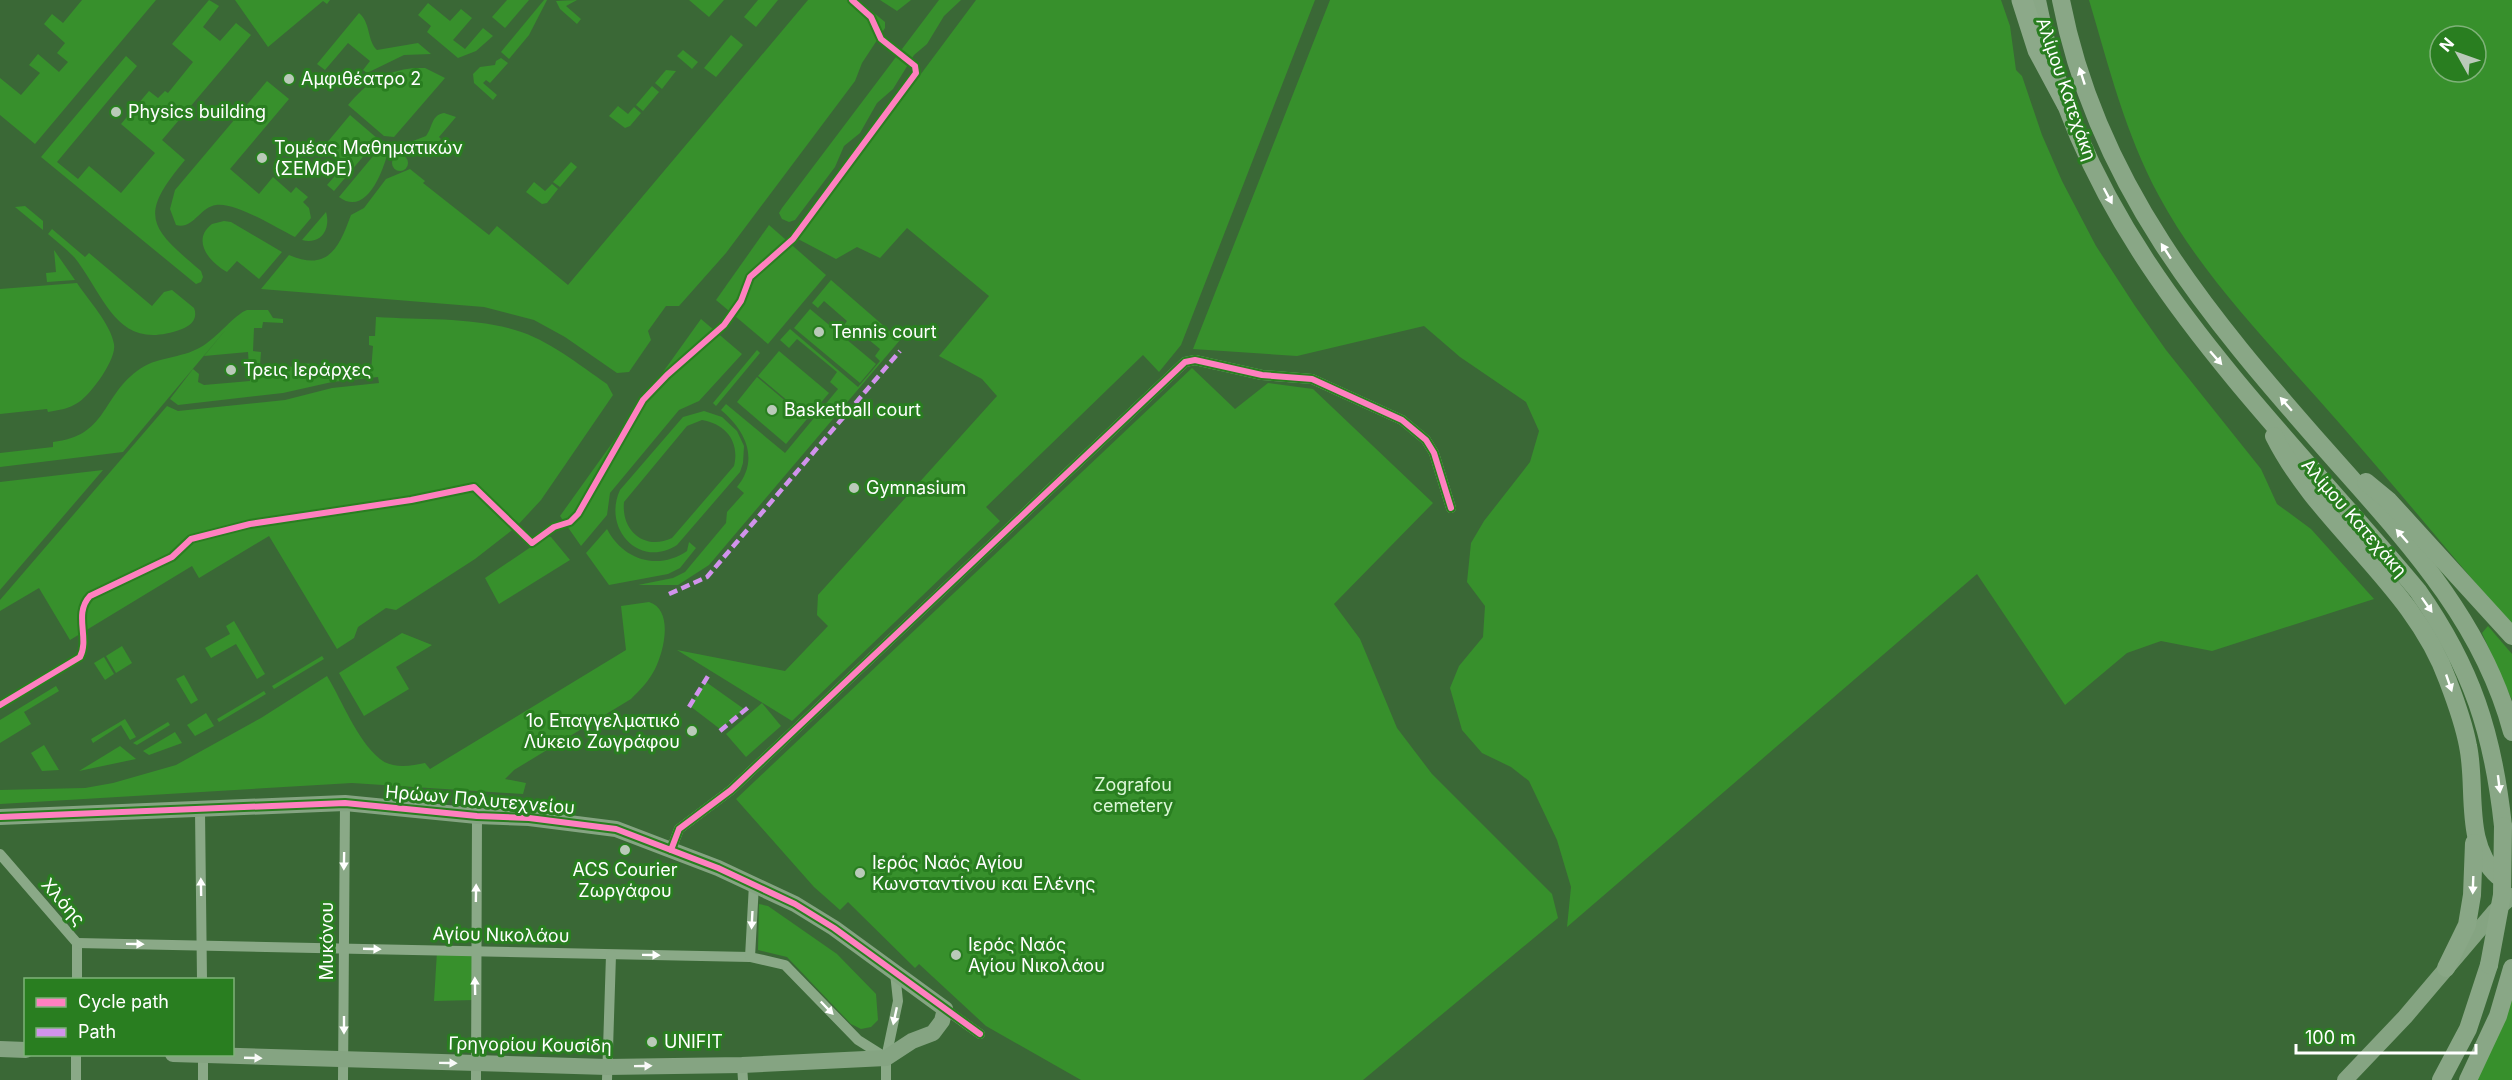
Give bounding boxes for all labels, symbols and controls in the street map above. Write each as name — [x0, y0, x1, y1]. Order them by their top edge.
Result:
street label: Αλίμου Κατεχάκη — [2032, 15, 2101, 163]
north arrow — [2428, 24, 2488, 84]
text: N — [2435, 33, 2458, 55]
one-way arrow — [2077, 67, 2086, 85]
place label: Αμφιθέατρο 2 — [301, 68, 421, 89]
marker: Αμφιθέατρο 2 — [282, 72, 296, 86]
place label: Physics building — [128, 101, 266, 122]
marker: Physics building — [109, 105, 123, 119]
place label: Τομέας Μαθηματικών (ΣΕΜΦΕ) — [274, 137, 463, 179]
marker: Τομέας Μαθηματικών (ΣΕΜΦΕ) — [255, 151, 269, 165]
one-way arrow — [2103, 188, 2113, 205]
one-way arrow — [2161, 243, 2172, 259]
place label: Tennis court — [831, 321, 937, 342]
marker: Tennis court — [812, 325, 826, 339]
one-way arrow — [2209, 350, 2222, 365]
place label: Τρεις Ιεράρχες — [243, 359, 372, 380]
marker: Τρεις Ιεράρχες — [224, 363, 238, 377]
one-way arrow — [2280, 397, 2293, 412]
place label: Basketball court — [784, 399, 921, 420]
marker: Basketball court — [765, 403, 779, 417]
street label: Αλίμου Κατεχάκη — [2297, 454, 2411, 581]
place label: Gymnasium — [866, 477, 966, 498]
marker: Gymnasium — [847, 481, 861, 495]
one-way arrow — [2395, 528, 2408, 544]
one-way arrow — [2421, 596, 2433, 612]
one-way arrow — [2444, 674, 2454, 692]
place label: 1ο Επαγγελματικό Λύκειο Ζωγράφου — [524, 710, 680, 752]
marker: 1ο Επαγγελματικό Λύκειο Ζωγράφου — [685, 724, 699, 738]
park label: Zografou cemetery — [1093, 774, 1173, 816]
one-way arrow — [2494, 775, 2503, 794]
street label: Ηρώων Πολυτεχνείου — [384, 781, 576, 818]
marker: ACS Courier Ζωργάφου — [618, 843, 632, 857]
one-way arrow — [339, 852, 349, 871]
place label: Ιερός Ναός Αγίου Κωνσταντίνου και Ελένης — [872, 852, 1096, 894]
place label: ACS Courier Ζωργάφου — [573, 859, 678, 901]
marker: Ιερός Ναός Αγίου Κωνσταντίνου και Ελένης — [853, 866, 867, 880]
street label: Χλόης — [37, 874, 90, 930]
one-way arrow — [2468, 875, 2477, 894]
one-way arrow — [196, 878, 206, 897]
one-way arrow — [471, 883, 481, 902]
street label: Μυκόνου — [316, 902, 337, 980]
one-way arrow — [748, 911, 757, 930]
street label: Αγίου Νικολάου — [432, 923, 570, 946]
place label: Ιερός Ναός Αγίου Νικολάου — [968, 934, 1105, 976]
one-way arrow — [126, 940, 145, 949]
one-way arrow — [363, 944, 382, 953]
marker: Ιερός Ναός Αγίου Νικολάου — [949, 948, 963, 962]
one-way arrow — [642, 950, 661, 960]
one-way arrow — [471, 977, 480, 996]
legend — [24, 978, 234, 1056]
text: Cycle path — [78, 991, 169, 1012]
one-way arrow — [820, 1000, 833, 1015]
one-way arrow — [890, 1007, 899, 1026]
one-way arrow — [339, 1016, 349, 1035]
scale bar — [2296, 1017, 2476, 1055]
text: Path — [78, 1021, 116, 1042]
text: 100 m — [2305, 1027, 2356, 1048]
place label: UNIFIT — [664, 1031, 723, 1052]
street label: Γρηγορίου Κουσίδη — [448, 1033, 612, 1056]
marker: UNIFIT — [645, 1035, 659, 1049]
one-way arrow — [243, 1053, 262, 1062]
one-way arrow — [438, 1058, 457, 1068]
one-way arrow — [633, 1062, 652, 1071]

